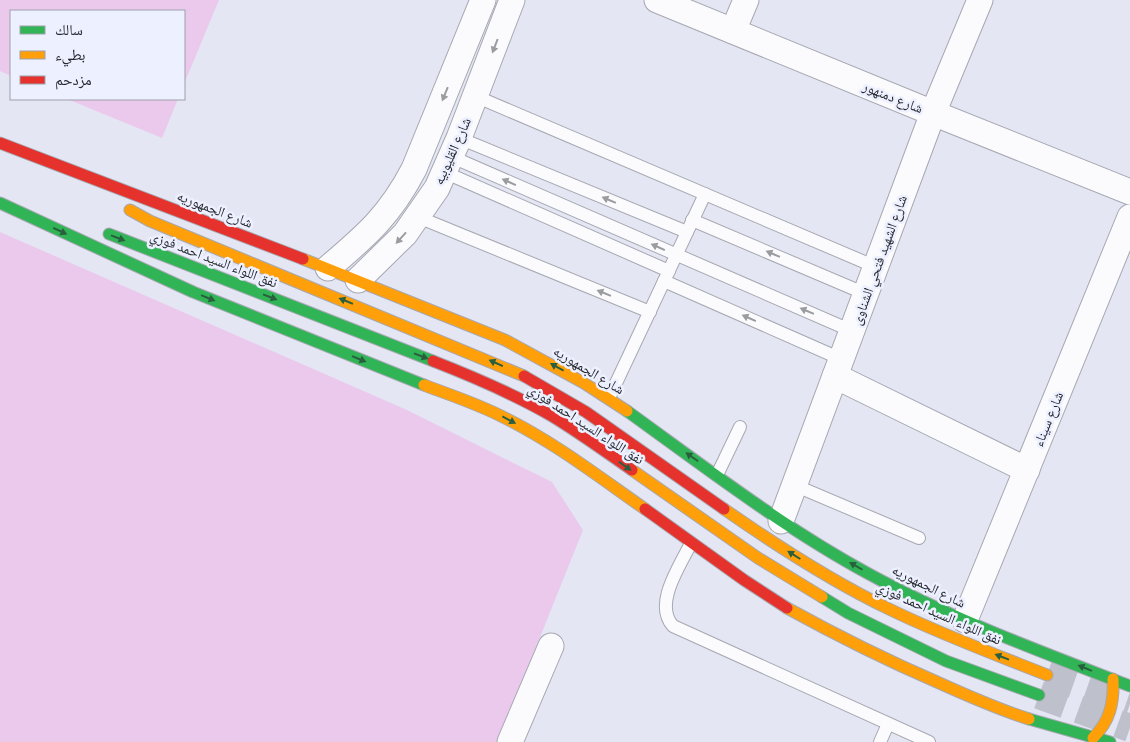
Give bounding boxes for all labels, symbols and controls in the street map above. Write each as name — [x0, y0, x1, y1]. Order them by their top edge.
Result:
legend — [10, 10, 185, 100]
text: سالك — [55, 21, 83, 39]
one-way arrow — [491, 38, 498, 53]
text: بطيء — [55, 46, 85, 67]
text: مزدحم — [55, 71, 92, 90]
street label: شارع دمنهور — [859, 76, 926, 118]
one-way arrow — [440, 87, 448, 101]
street label: شارع القليوبيه — [429, 115, 476, 188]
one-way arrow — [502, 177, 516, 185]
street label: شارع الجمهوريه — [174, 186, 255, 233]
street label: شارع الشهيد فتحي الشناوى — [847, 193, 913, 328]
one-way arrow — [602, 196, 616, 204]
street label: نفق اللواء السيد احمد فوزي — [147, 226, 280, 294]
one-way arrow — [53, 227, 67, 235]
one-way arrow — [395, 231, 407, 243]
one-way arrow — [111, 234, 126, 242]
one-way arrow — [651, 242, 665, 250]
one-way arrow — [765, 250, 780, 258]
one-way arrow — [597, 289, 612, 297]
one-way arrow — [201, 294, 216, 302]
one-way arrow — [262, 294, 277, 301]
one-way arrow — [338, 297, 353, 305]
one-way arrow — [800, 307, 814, 315]
one-way arrow — [742, 314, 756, 322]
street label: شارع الجمهوريه — [550, 342, 628, 399]
one-way arrow — [414, 352, 429, 360]
one-way arrow — [352, 356, 366, 364]
one-way arrow — [489, 359, 503, 367]
one-way arrow — [551, 362, 564, 371]
street label: نفق اللواء السيد احمد فوزي — [523, 380, 648, 471]
street label: شارع سيناء — [1029, 389, 1068, 450]
one-way arrow — [502, 416, 516, 424]
one-way arrow — [685, 452, 699, 462]
one-way arrow — [618, 460, 631, 471]
one-way arrow — [787, 550, 800, 560]
street label: شارع الجمهوريه — [889, 560, 969, 612]
one-way arrow — [850, 562, 863, 571]
street label: نفق اللواء السيد احمد فوزي — [873, 577, 1004, 651]
one-way arrow — [994, 653, 1009, 661]
one-way arrow — [1077, 664, 1092, 672]

